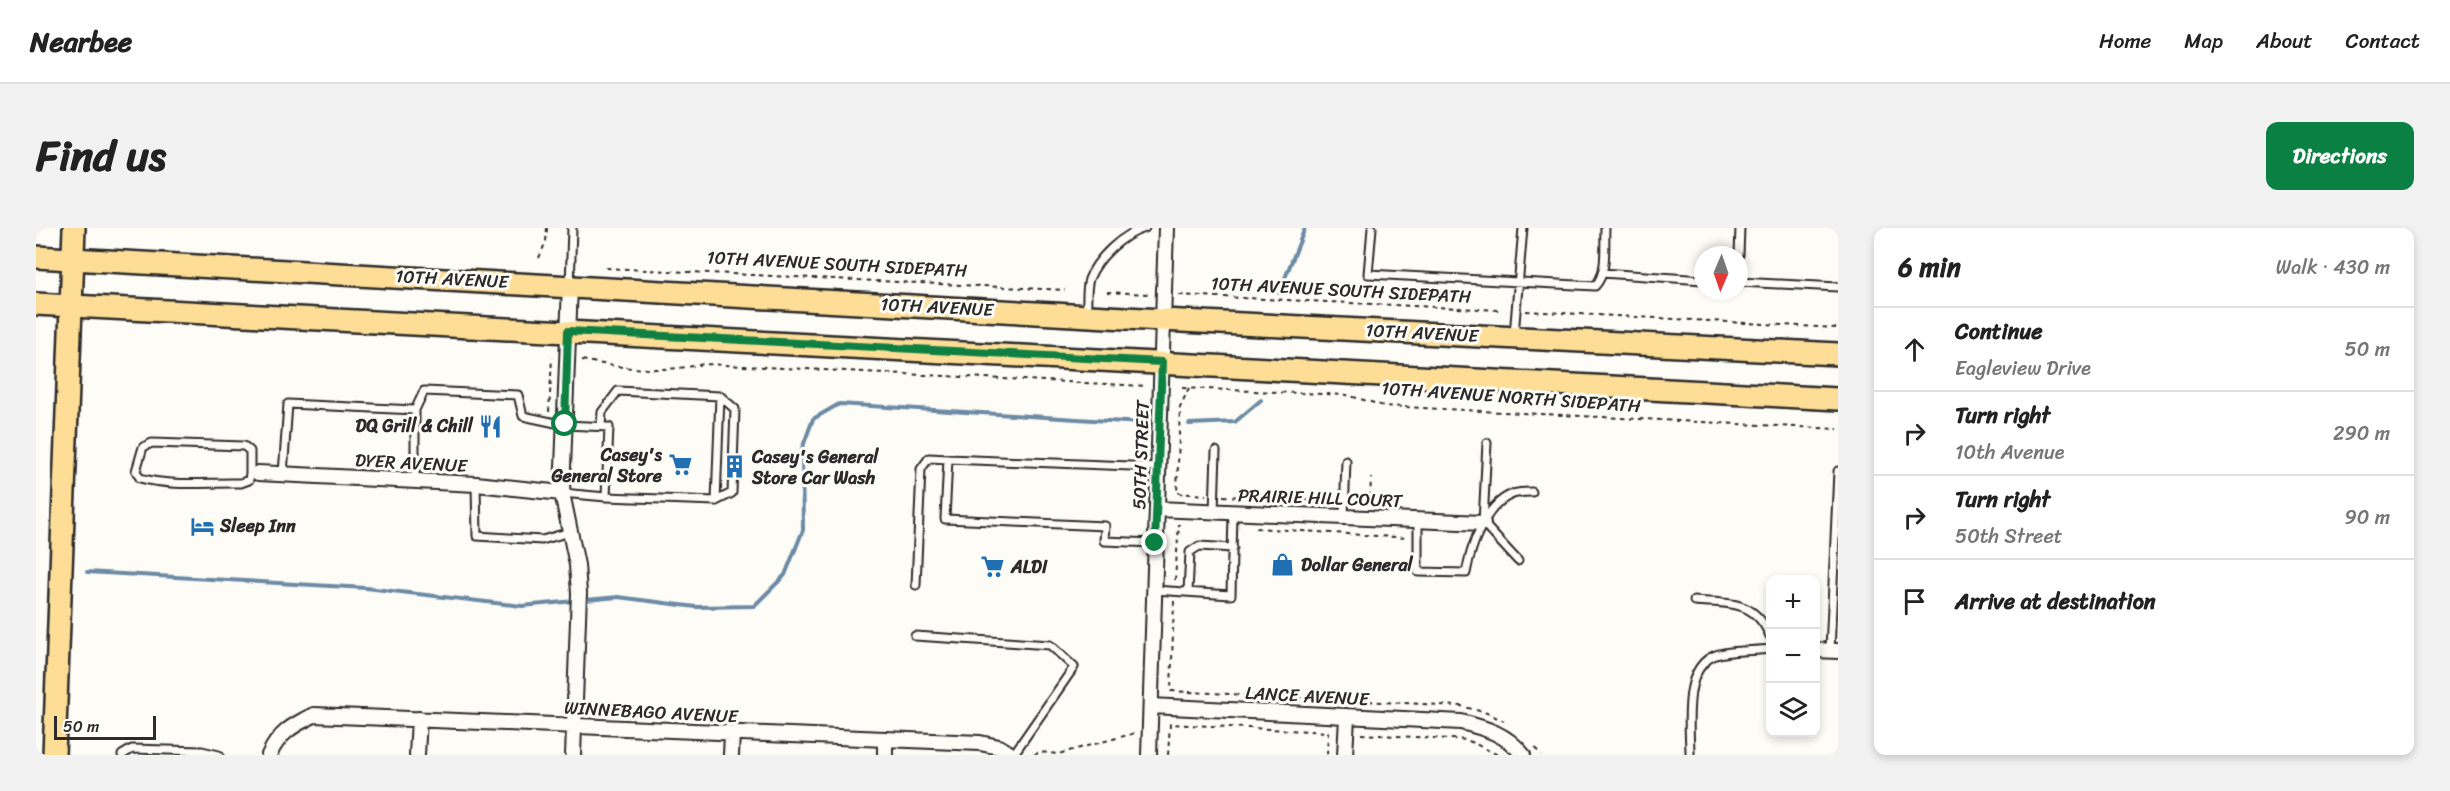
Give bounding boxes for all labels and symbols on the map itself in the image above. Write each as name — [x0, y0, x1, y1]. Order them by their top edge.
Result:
street label: 10TH AVENUE SOUTH SIDEPATH — [706, 241, 968, 287]
north arrow — [1694, 246, 1748, 300]
street label: 10TH AVENUE — [395, 260, 510, 298]
street label: 10TH AVENUE SOUTH SIDEPATH — [1210, 267, 1472, 313]
street label: 10TH AVENUE — [880, 288, 995, 326]
street label: 10TH AVENUE — [1365, 314, 1480, 352]
street label: 10TH AVENUE NORTH SIDEPATH — [1380, 372, 1642, 422]
street label: 50TH STREET — [1123, 399, 1159, 510]
place label: DQ Grill & Chill — [355, 410, 474, 442]
route start — [551, 410, 577, 436]
restaurant icon: DQ Grill & Chill — [478, 413, 504, 439]
place label: Casey's General Store — [550, 439, 663, 492]
place label: Casey's General Store Car Wash — [751, 441, 879, 494]
street label: DYER AVENUE — [354, 444, 469, 482]
supermarket icon: Casey's General Store — [667, 452, 693, 478]
building icon: Casey's General Store Car Wash — [721, 454, 747, 480]
street label: PRAIRIE HILL COURT — [1237, 479, 1404, 517]
place label: Sleep Inn — [219, 510, 296, 542]
hotel icon: Sleep Inn — [189, 513, 215, 539]
route end — [1141, 529, 1167, 555]
place label: Dollar General — [1301, 549, 1414, 581]
place label: ALDI — [1010, 551, 1048, 583]
shop icon: Dollar General — [1270, 552, 1296, 578]
supermarket icon: ALDI — [980, 554, 1006, 580]
street label: LANCE AVENUE — [1244, 677, 1371, 715]
street label: WINNEBAGO AVENUE — [563, 691, 740, 733]
scale bar — [54, 713, 156, 741]

